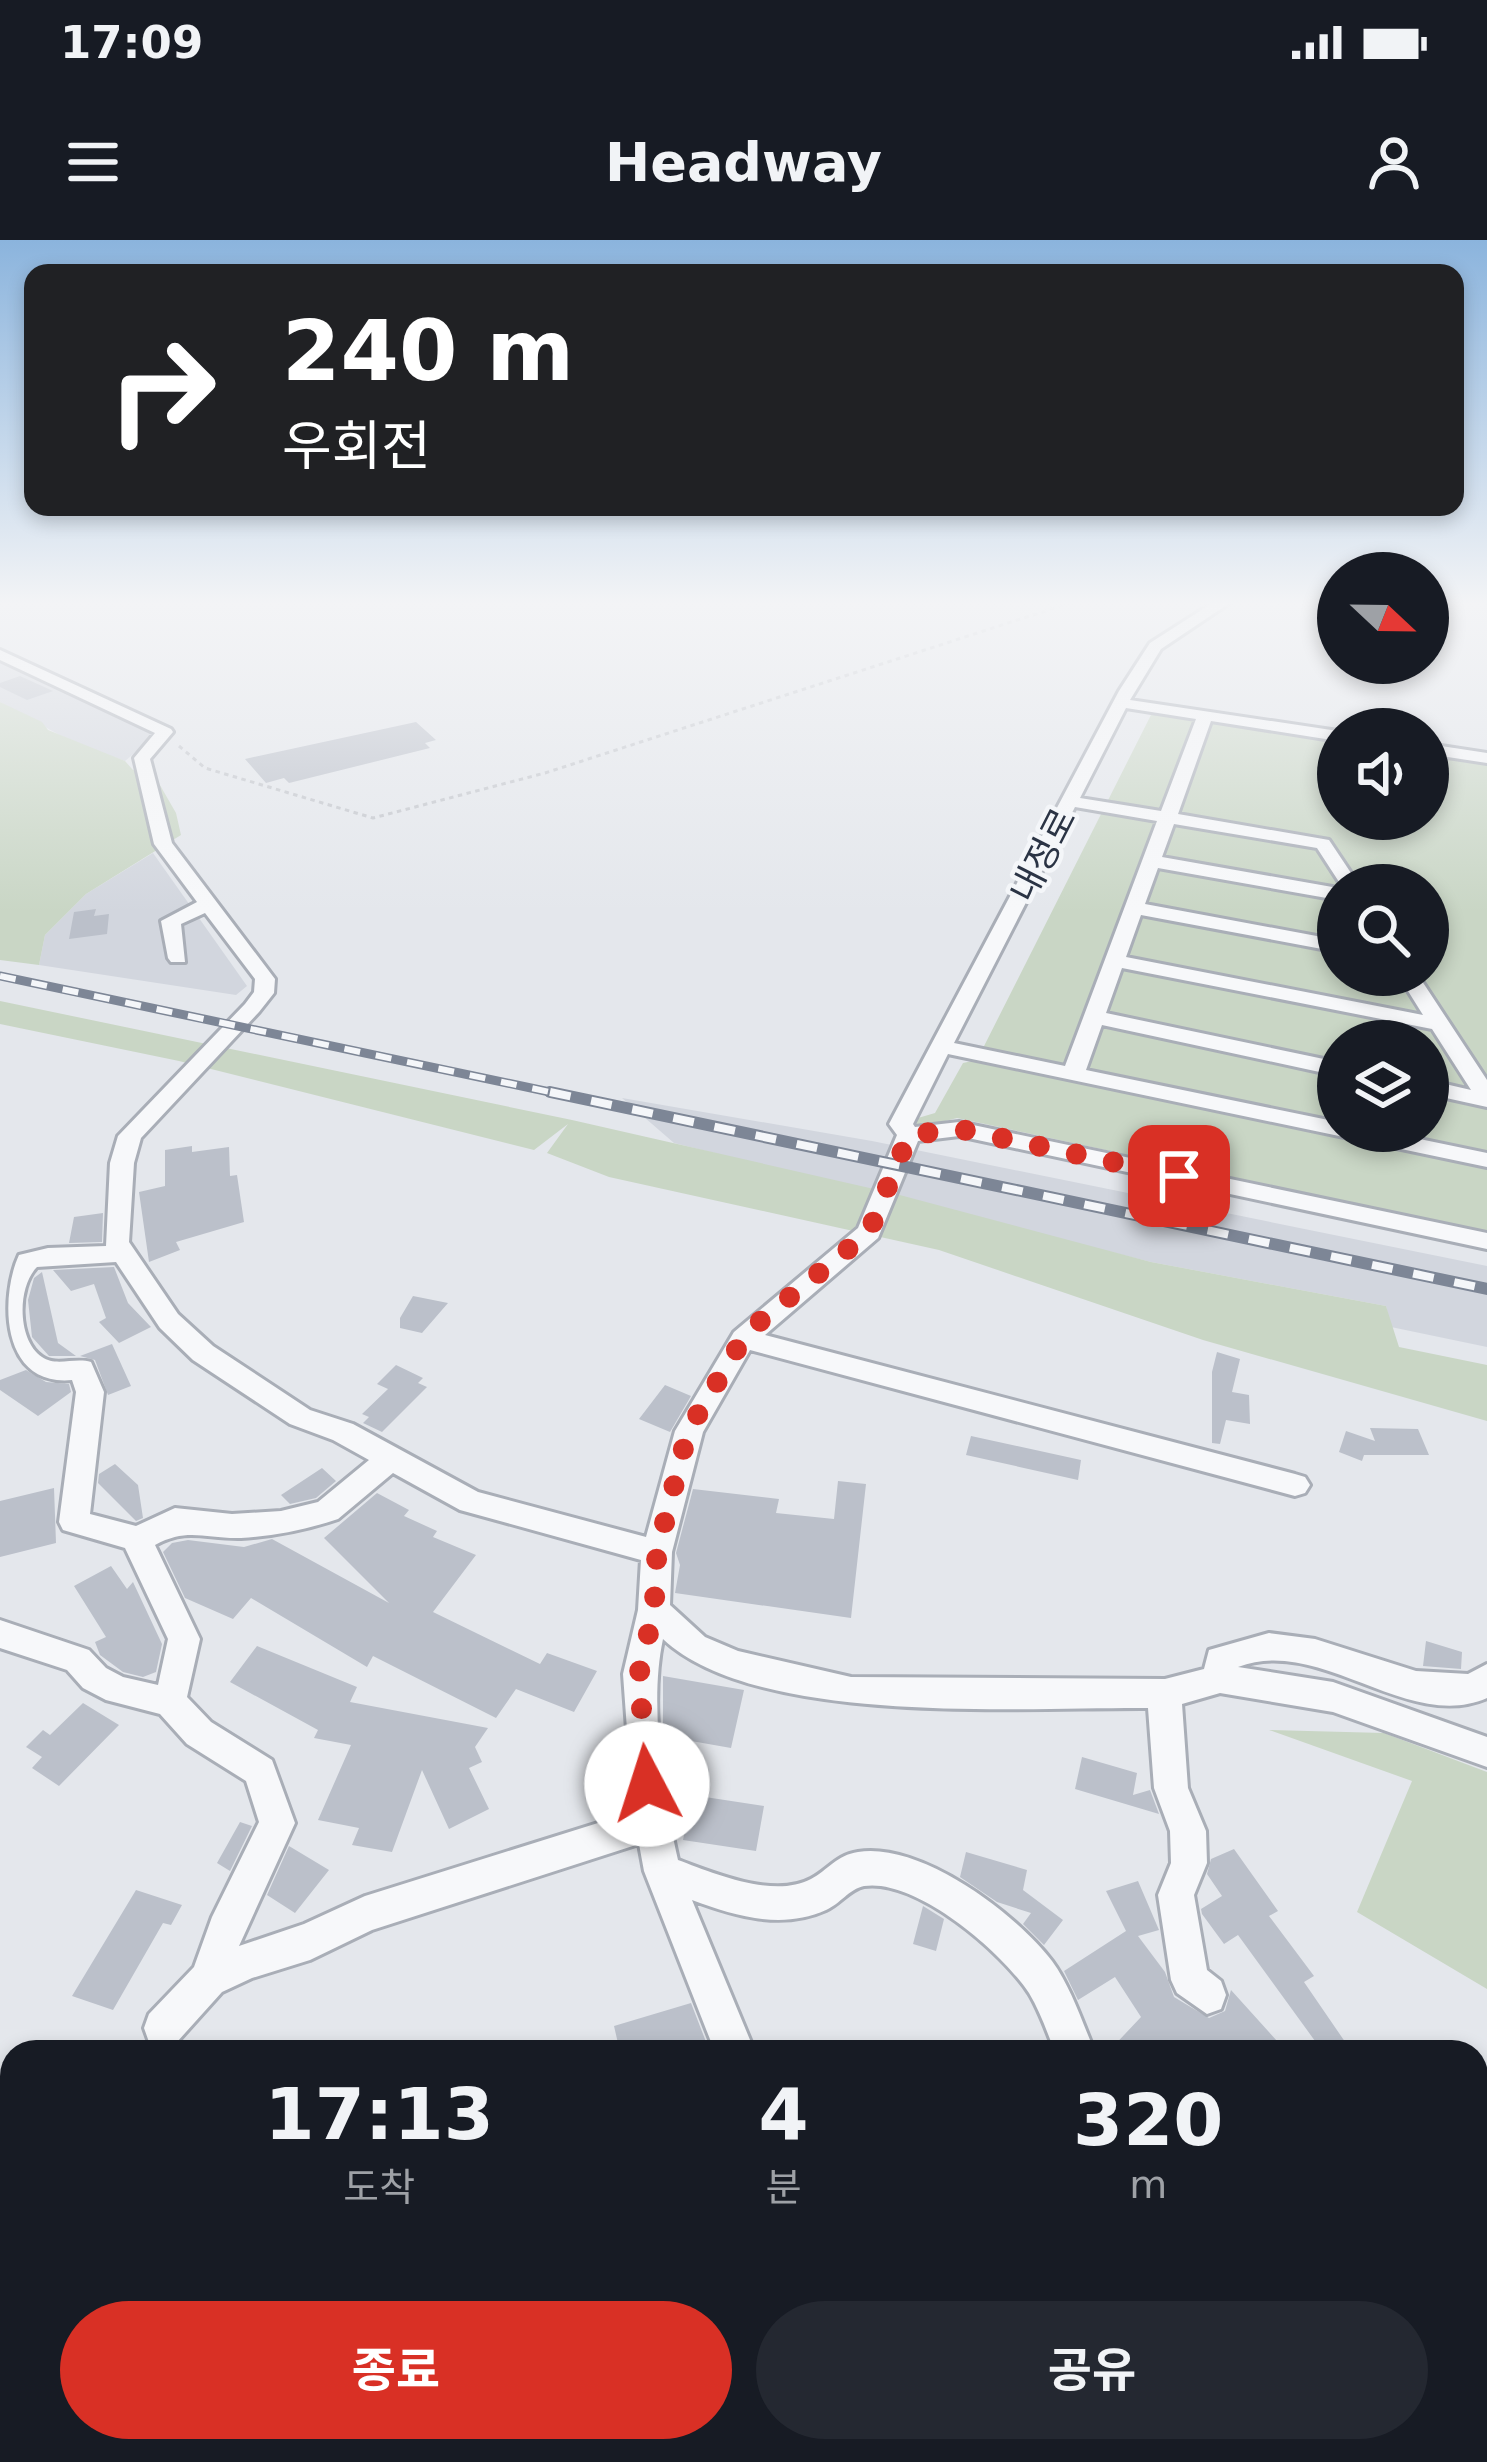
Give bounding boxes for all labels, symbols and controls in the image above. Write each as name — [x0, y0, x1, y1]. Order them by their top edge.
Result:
text: 17:09 — [60, 16, 203, 69]
icon: menu — [60, 129, 126, 195]
icon: person — [1361, 129, 1427, 195]
text: Headway — [605, 131, 882, 194]
text: 240 m — [282, 302, 574, 400]
icon: right — [84, 312, 240, 468]
text: 우회전 — [282, 415, 431, 478]
north arrow — [1317, 552, 1449, 684]
map controls — [1317, 552, 1449, 1152]
button: sound — [1317, 708, 1449, 840]
street label: 내정로 — [1002, 801, 1084, 909]
button: search — [1317, 864, 1449, 996]
button: layers — [1317, 1020, 1449, 1152]
pin — [1128, 1125, 1230, 1227]
icon: arrive — [1146, 1143, 1212, 1209]
position arrow — [584, 1721, 710, 1847]
text: 17:13 — [265, 2072, 494, 2156]
text: 4 — [758, 2072, 808, 2156]
text: 320 — [1073, 2078, 1223, 2162]
text: m — [1129, 2162, 1167, 2207]
text: 도착 — [343, 2165, 415, 2210]
text: 분 — [765, 2165, 801, 2210]
button: 종료 — [60, 2301, 732, 2439]
button: 공유 — [756, 2301, 1428, 2439]

